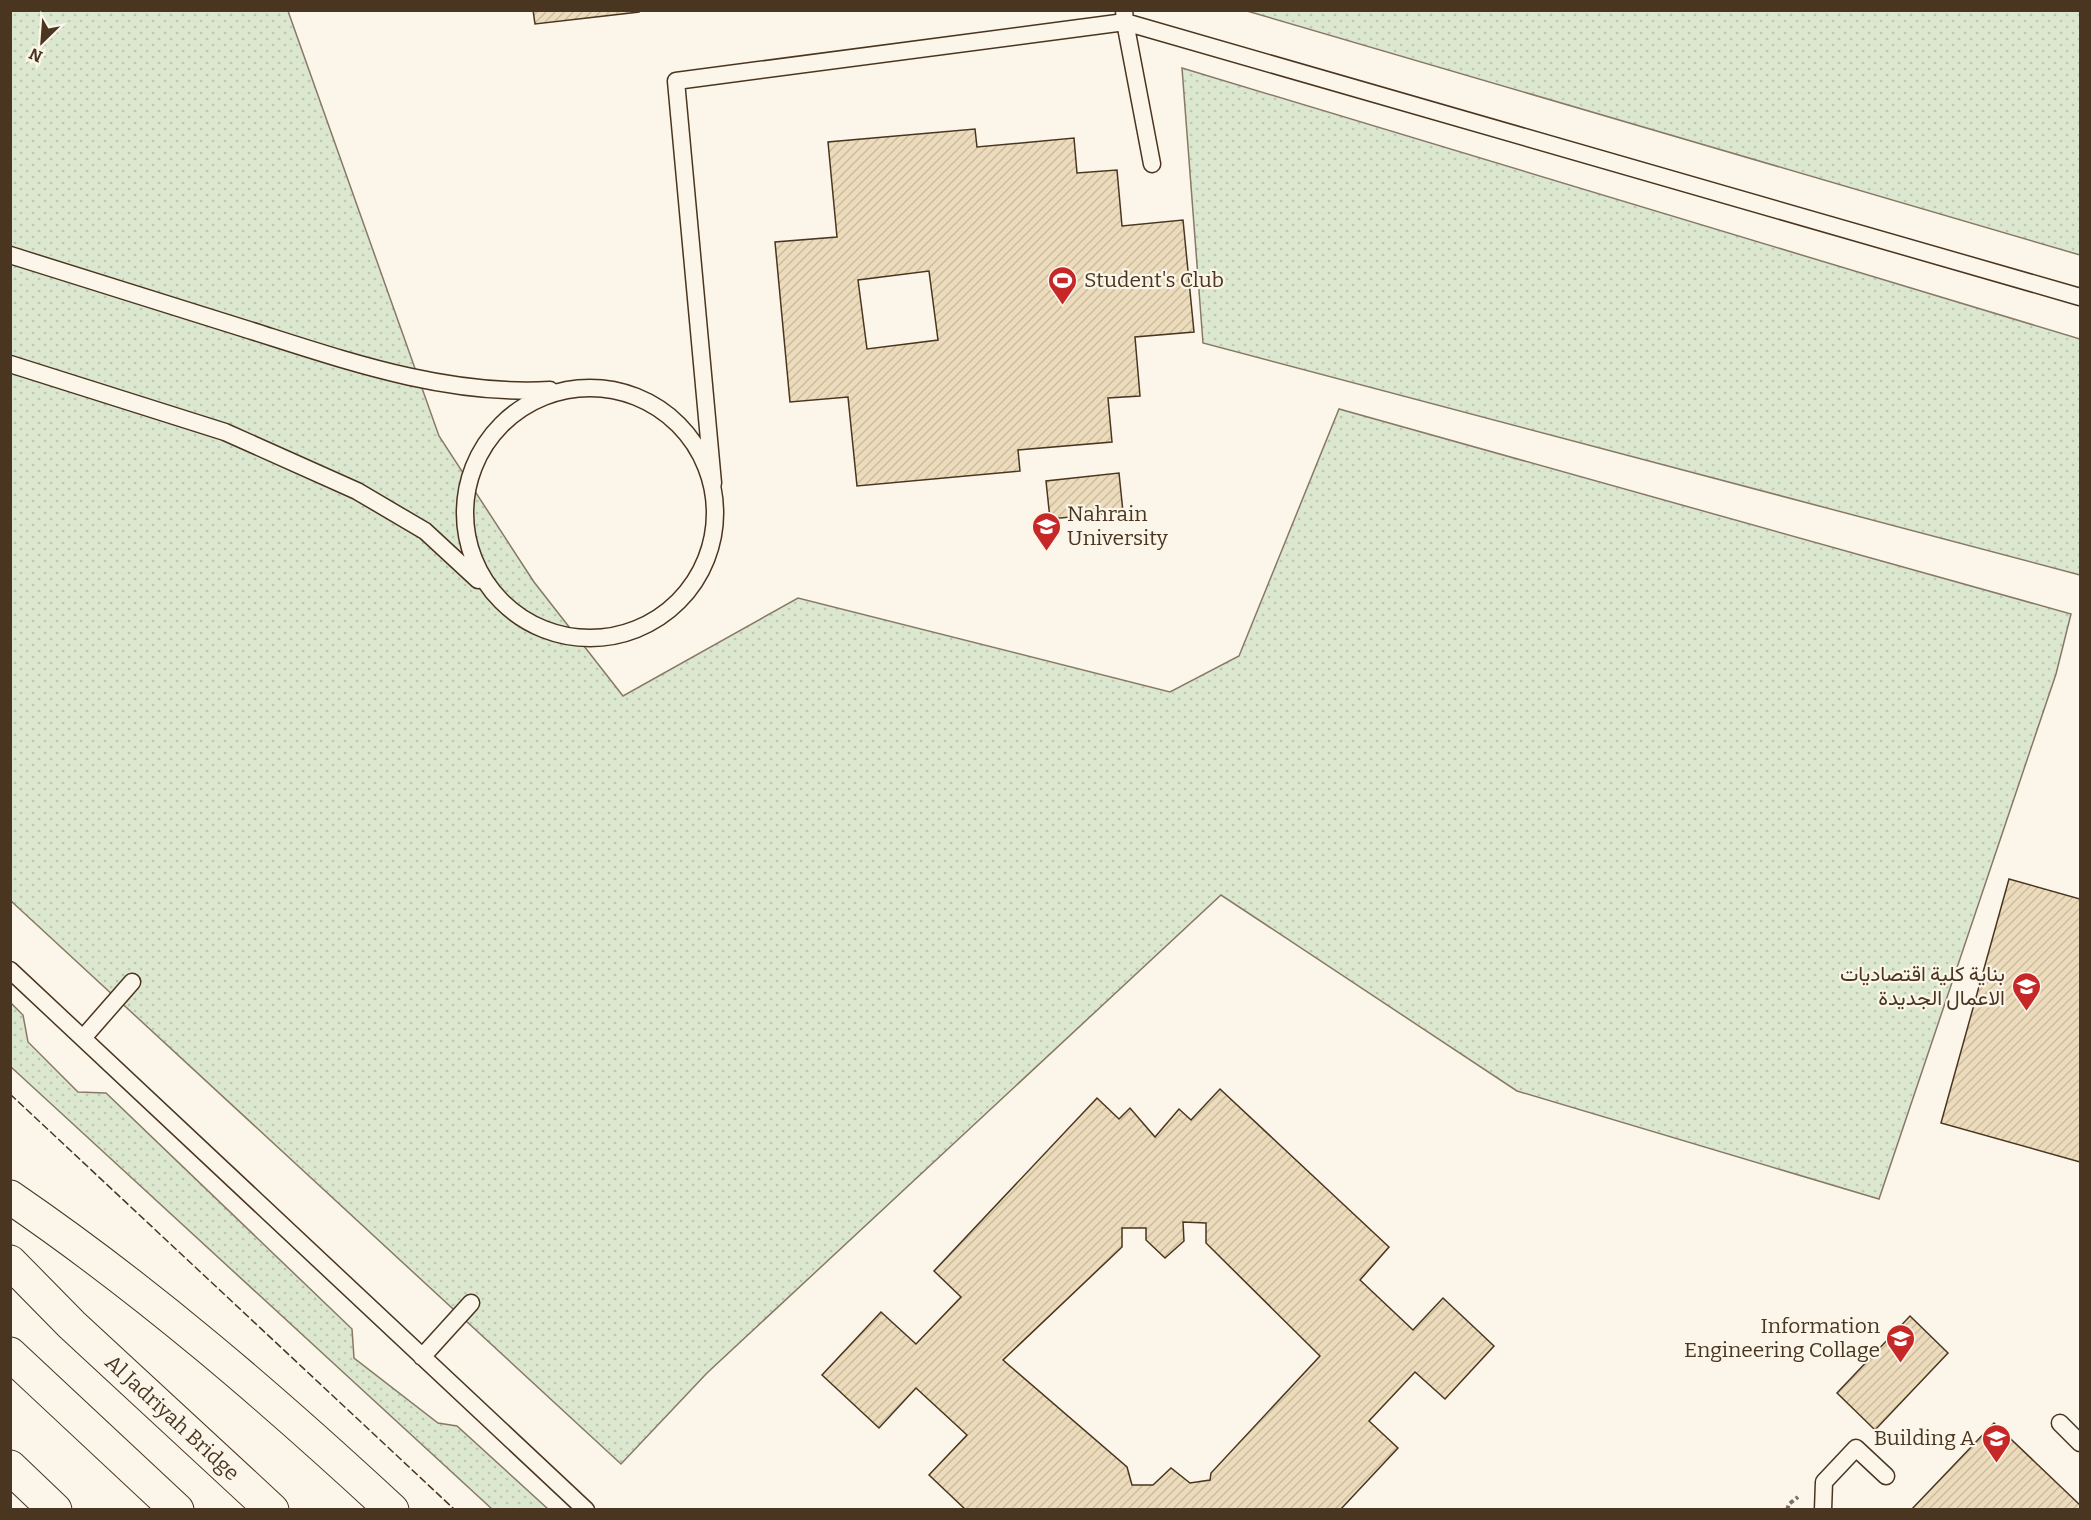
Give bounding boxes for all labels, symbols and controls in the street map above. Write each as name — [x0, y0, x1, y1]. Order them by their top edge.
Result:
north arrow — [12, 12, 72, 72]
text: N — [26, 44, 45, 66]
sports icon: Student's Club — [1047, 264, 1079, 306]
place label: Student's Club — [1084, 267, 1224, 293]
place label: Nahrain University — [1067, 501, 1169, 551]
school or university icon: Nahrain University — [1030, 510, 1062, 552]
place label: بناية كلية اقتصاديات الاعمال الجديدة — [1840, 961, 2005, 1011]
school or university icon: بناية كلية اقتصاديات الاعمال الجديدة — [2010, 970, 2042, 1012]
place label: Information Engineering Collage — [1684, 1313, 1880, 1363]
school or university icon: Information Engineering Collage — [1885, 1322, 1917, 1364]
street label: Al Jadriyah Bridge — [100, 1349, 245, 1486]
school or university icon: Building A — [1980, 1422, 2012, 1464]
place label: Building A — [1874, 1425, 1975, 1451]

